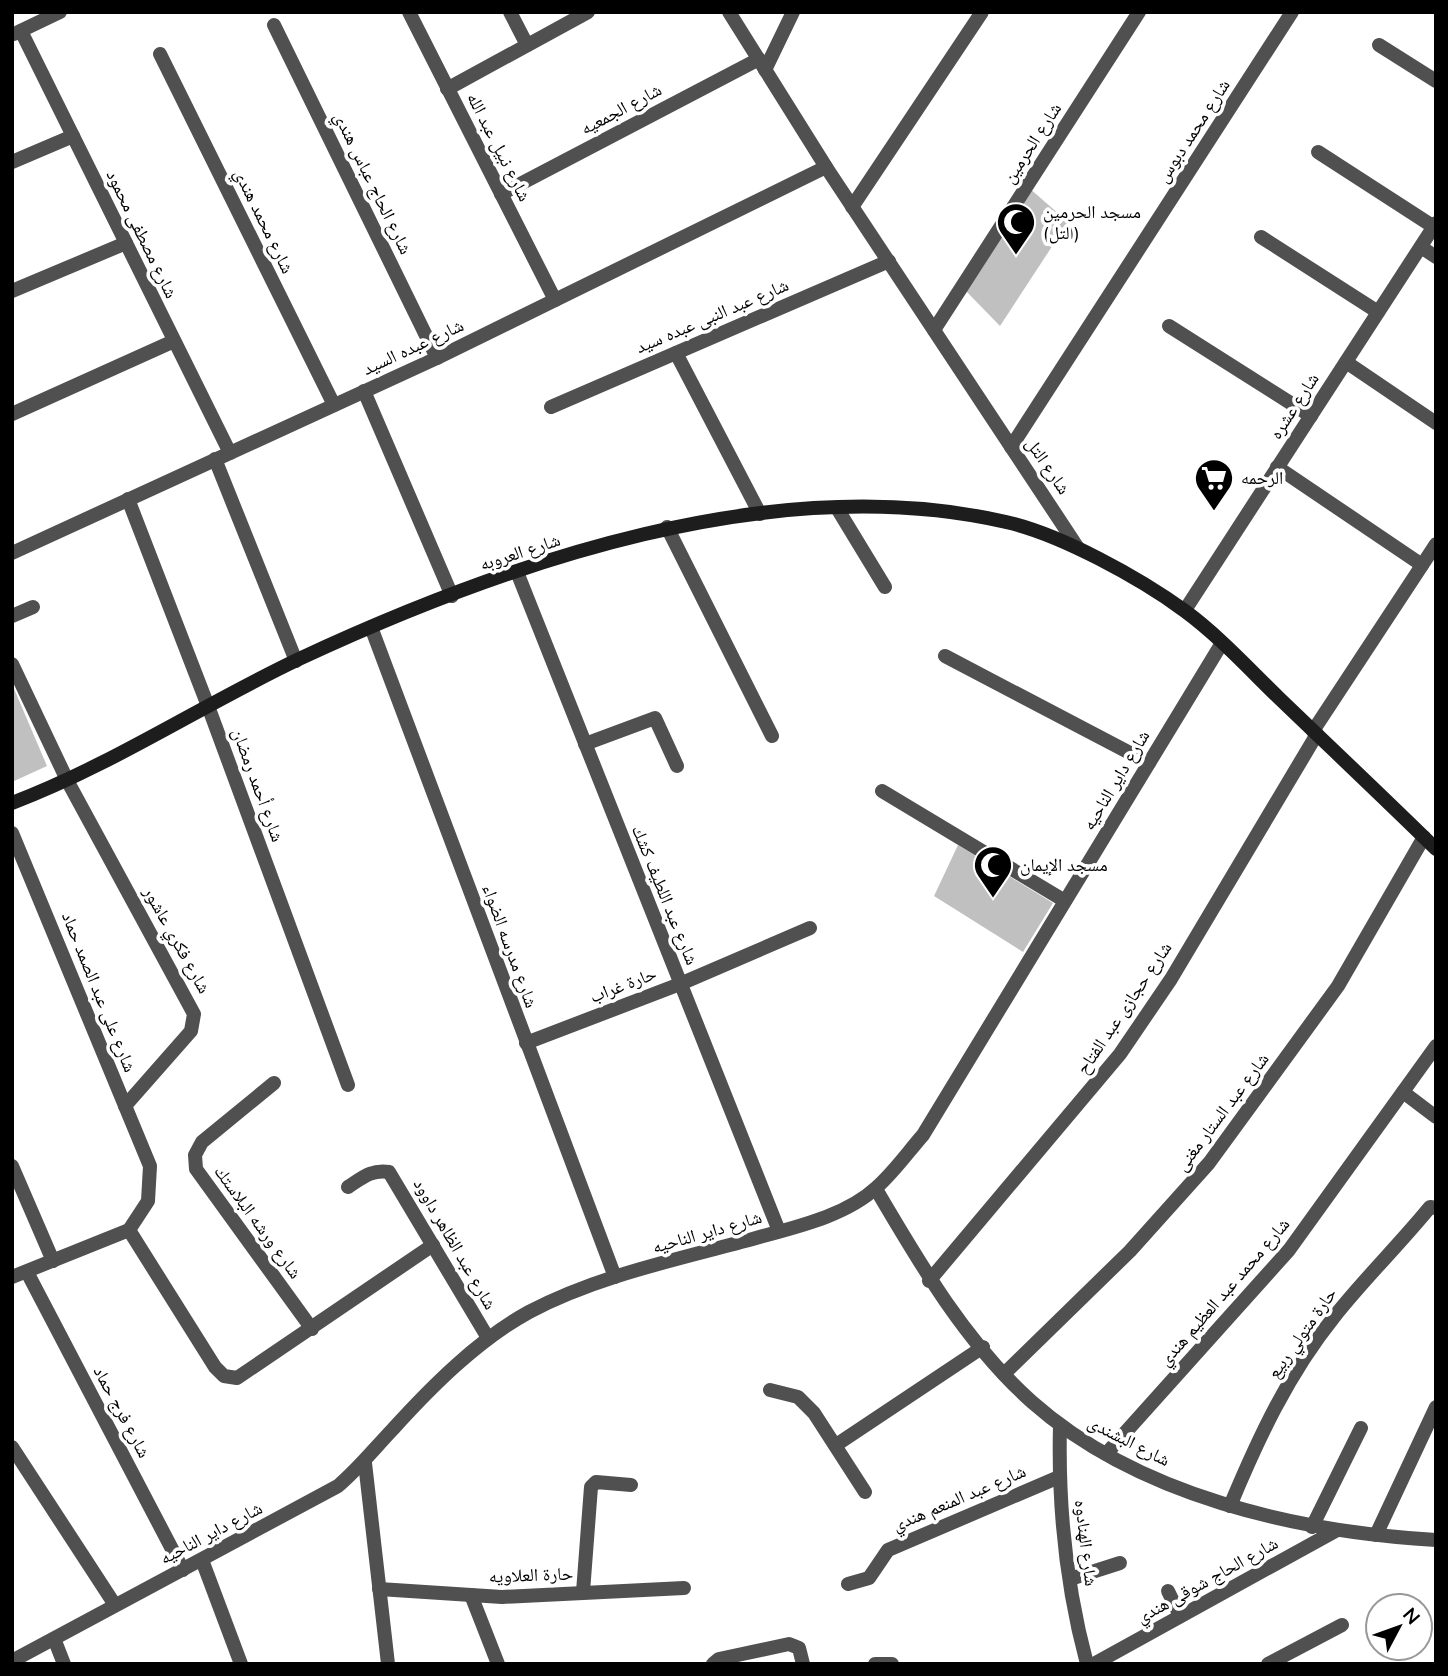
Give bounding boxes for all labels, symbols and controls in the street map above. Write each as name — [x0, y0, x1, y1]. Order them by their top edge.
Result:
street label: شارع محمد دبوس — [1151, 75, 1235, 187]
street label: شارع الجمعيه — [576, 78, 665, 139]
street label: شارع نبيل عبد الله — [462, 88, 537, 205]
street label: شارع الحرمين — [997, 98, 1066, 187]
street label: شارع الحاج عباس هندي — [326, 108, 418, 259]
street label: شارع محمد هندي — [226, 165, 300, 279]
street label: شارع مصطفى محمود — [101, 166, 183, 302]
place label: مسجد الحرمين (التل) — [1043, 200, 1141, 244]
mosque icon: مسجد الحرمين (التل) — [995, 201, 1037, 256]
street label: شارع عبد النبى عبده سيد — [632, 273, 792, 358]
street label: شارع عبده السيد — [359, 313, 467, 380]
street label: شارع عشره — [1264, 368, 1324, 443]
street label: شارع التل — [1021, 433, 1076, 499]
supermarket icon: الرحمه — [1193, 457, 1235, 512]
place label: الرحمه — [1241, 466, 1283, 489]
street label: شارع العروبه — [477, 528, 563, 575]
street label: شارع أحمد رمضان — [227, 725, 290, 845]
street label: شارع داير الناحيه — [1077, 725, 1154, 834]
street label: شارع عبد اللطيف كشك — [627, 821, 704, 968]
mosque icon: مسجد الإيمان — [972, 844, 1014, 899]
place label: مسجد الإيمان — [1020, 853, 1108, 876]
street label: شارع فكري عاشور — [135, 881, 216, 999]
street label: شارع مدرسه الضواء — [477, 881, 544, 1011]
street label: شارع على عبد الصمد حماد — [57, 908, 142, 1075]
street label: شارع حجازى عبد الفتاح — [1071, 937, 1177, 1079]
street label: حارة غراب — [586, 961, 659, 1008]
street label: شارع عبد الستار مغنى — [1170, 1048, 1274, 1176]
street label: شارع ورشه البلاستك — [209, 1160, 307, 1283]
street label: شارع عبد الظاهر داوود — [409, 1174, 502, 1313]
street label: شارع داير الناحيه — [649, 1205, 764, 1258]
street label: شارع محمد عبد العظيم هندي — [1153, 1213, 1297, 1373]
street label: حارة متولي ربيع — [1262, 1283, 1344, 1385]
street label: شارع فرج حماد — [88, 1362, 156, 1462]
street label: شارع البشندى — [1084, 1410, 1174, 1471]
street label: شارع عبد المنعم هندي — [888, 1459, 1031, 1539]
street label: شارع داير الناحيه — [156, 1496, 266, 1569]
street label: شارع الهنادوه — [1070, 1498, 1103, 1587]
street label: شارع الحاج شوقى هندي — [1132, 1531, 1283, 1631]
street label: حارة العلاويه — [488, 1562, 573, 1587]
north arrow — [1364, 1592, 1434, 1662]
text: N — [1398, 1603, 1426, 1629]

